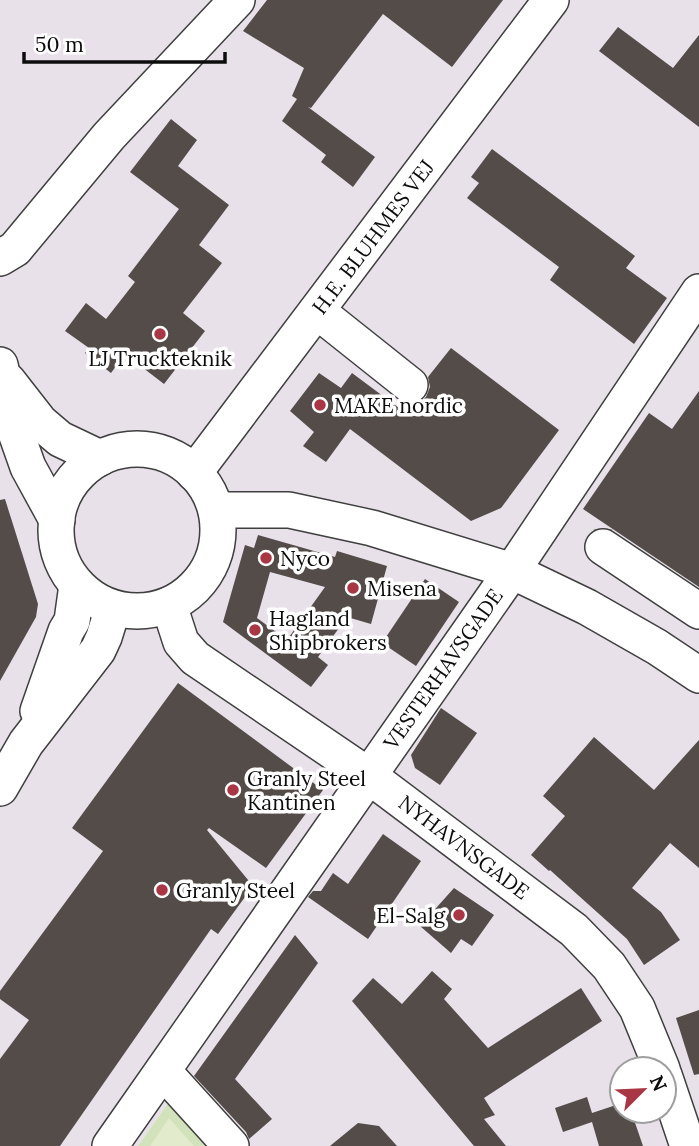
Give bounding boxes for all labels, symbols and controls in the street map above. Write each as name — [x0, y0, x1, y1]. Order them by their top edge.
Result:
scale bar — [24, 21, 226, 65]
text: 50 m — [35, 31, 84, 58]
street label: H.E. BLUHMES VEJ — [306, 154, 440, 320]
marker: LJ Truckteknik — [152, 326, 168, 342]
place label: LJ Truckteknik — [88, 345, 232, 372]
place label: MAKE nordic — [334, 392, 463, 419]
marker: MAKE nordic — [312, 397, 328, 413]
place label: Nyco — [280, 545, 330, 572]
marker: Nyco — [258, 550, 274, 566]
place label: Misena — [367, 575, 437, 602]
marker: Misena — [345, 580, 361, 596]
street label: VESTERHAVSGADE — [377, 583, 509, 756]
place label: Hagland Shipbrokers — [269, 605, 387, 656]
marker: Hagland Shipbrokers — [247, 622, 263, 638]
place label: Granly Steel Kantinen — [247, 765, 366, 816]
marker: Granly Steel Kantinen — [225, 782, 241, 798]
street label: NYHAVNSGADE — [393, 789, 535, 905]
place label: Granly Steel — [176, 877, 295, 904]
marker: Granly Steel — [154, 882, 170, 898]
place label: El-Salg — [376, 902, 445, 929]
marker: El-Salg — [451, 907, 467, 923]
north arrow — [608, 1055, 678, 1125]
text: N — [645, 1071, 673, 1095]

